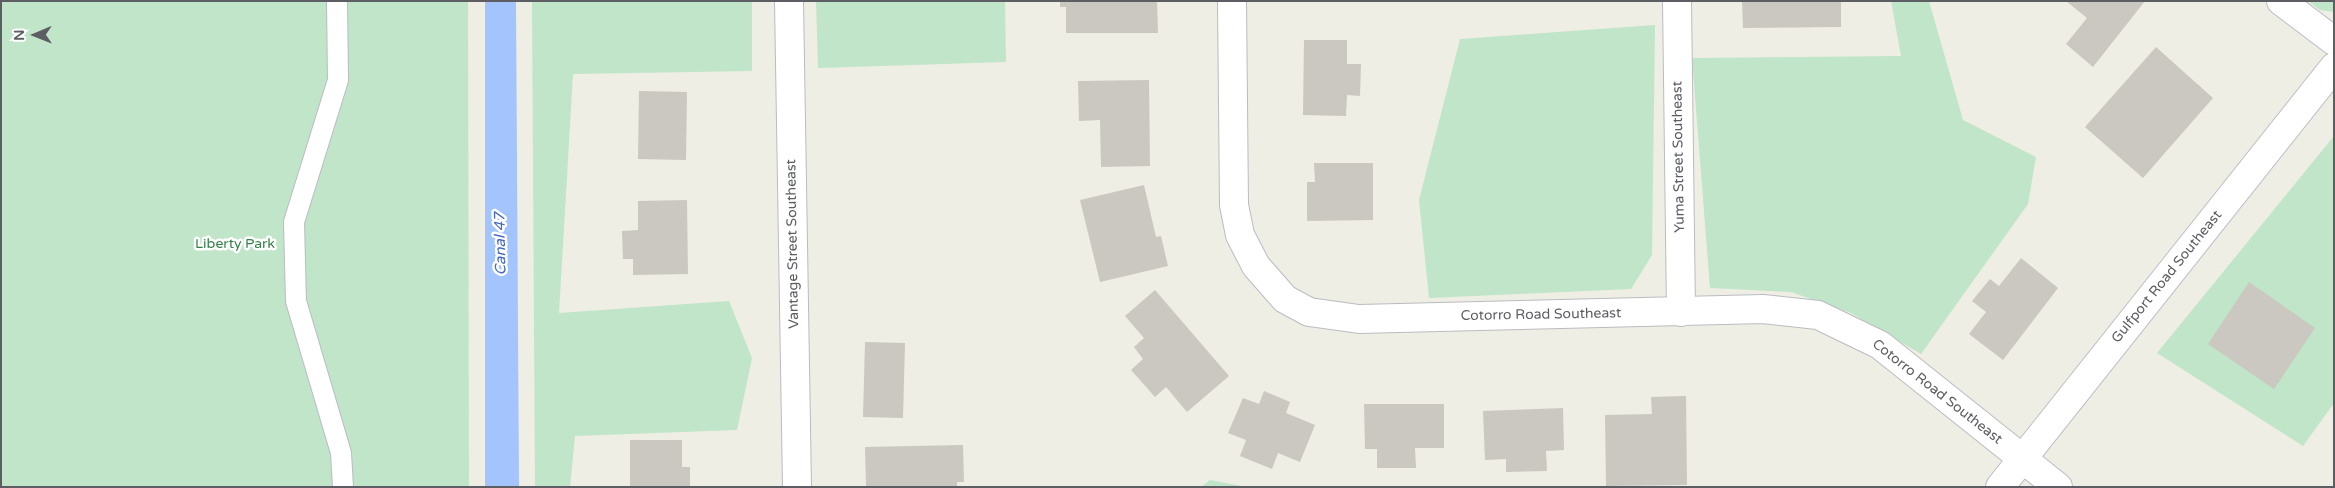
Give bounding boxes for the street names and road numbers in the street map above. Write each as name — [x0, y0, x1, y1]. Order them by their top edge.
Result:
street label: Yuma Street Southeast — [1669, 81, 1689, 233]
street label: Vantage Street Southeast — [783, 159, 803, 329]
street label: Gulfport Road Southeast — [2108, 207, 2226, 347]
street label: Cotorro Road Southeast — [1461, 305, 1621, 325]
street label: Cotorro Road Southeast — [1869, 336, 2005, 448]

